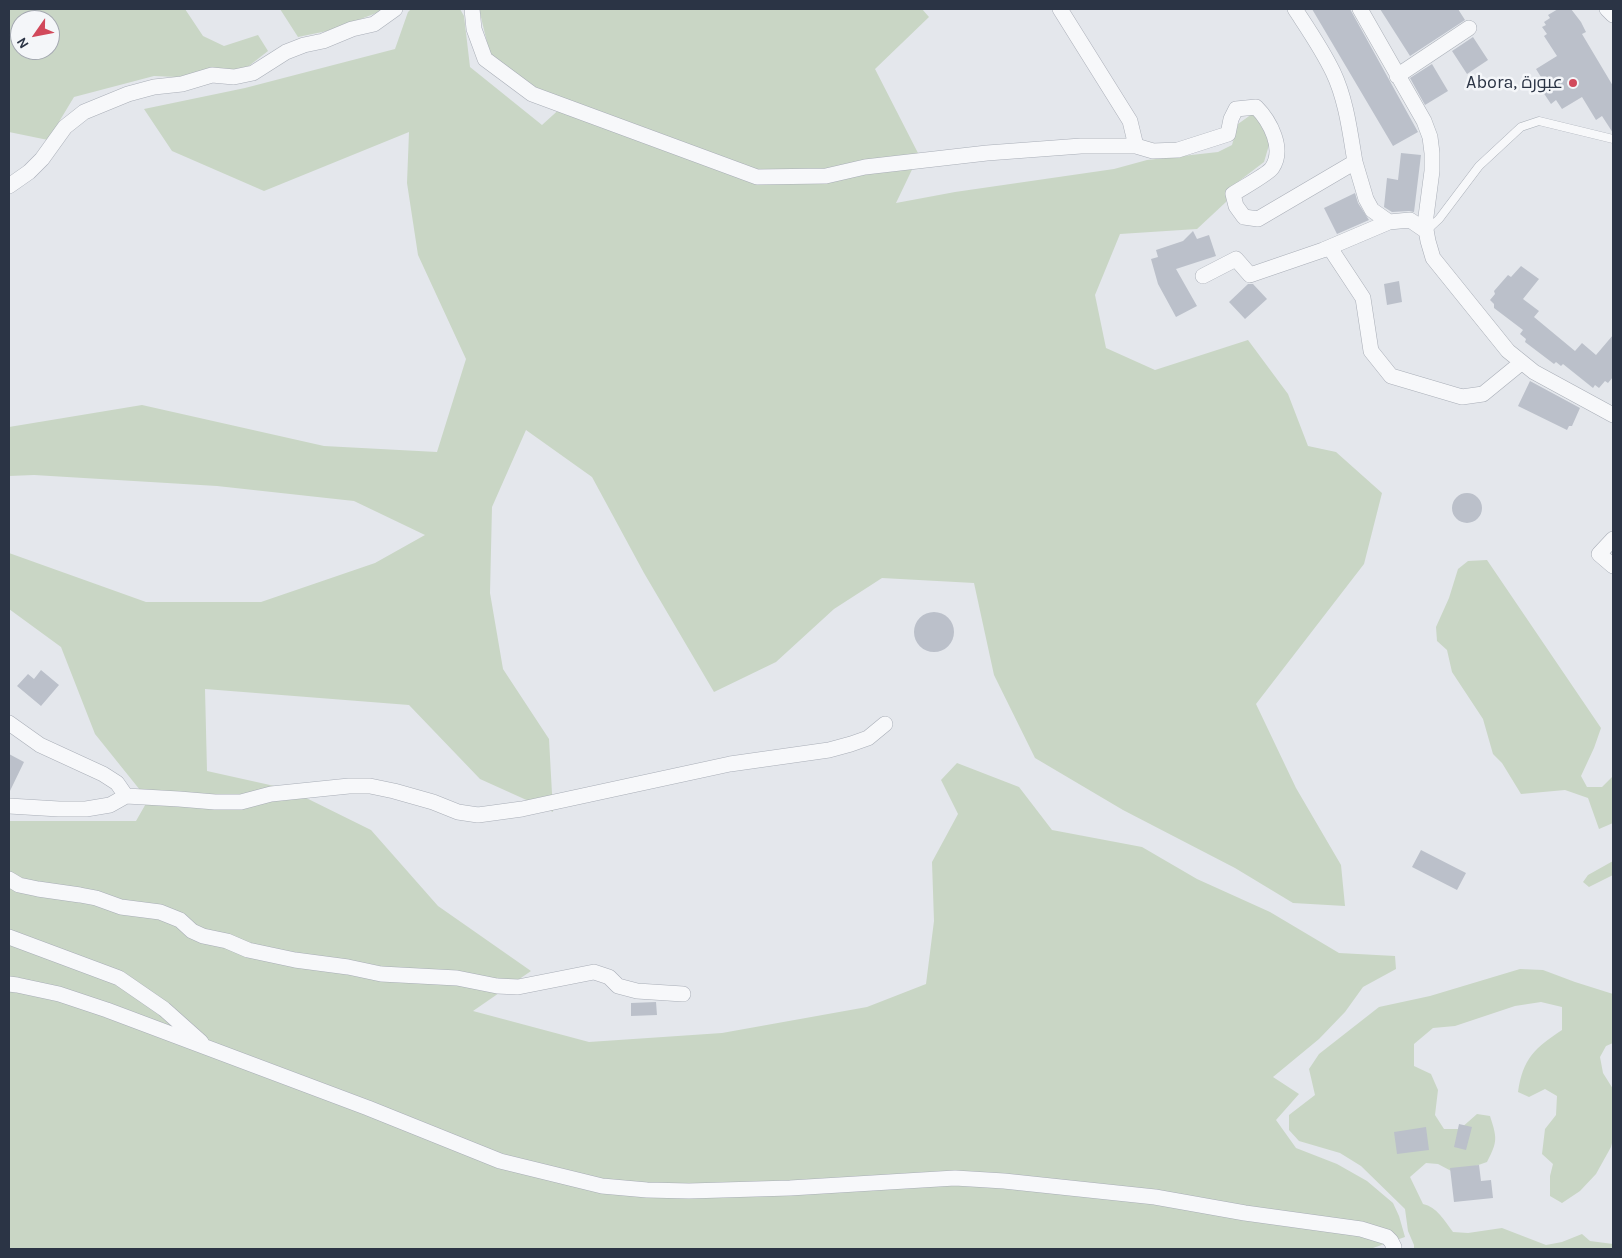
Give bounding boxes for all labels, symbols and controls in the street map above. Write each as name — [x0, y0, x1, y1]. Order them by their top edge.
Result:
north arrow — [10, 10, 60, 60]
text: N — [13, 34, 33, 52]
place label: Abora, عبورة — [1466, 72, 1563, 94]
marker: Abora, عبورة — [1567, 77, 1579, 89]

